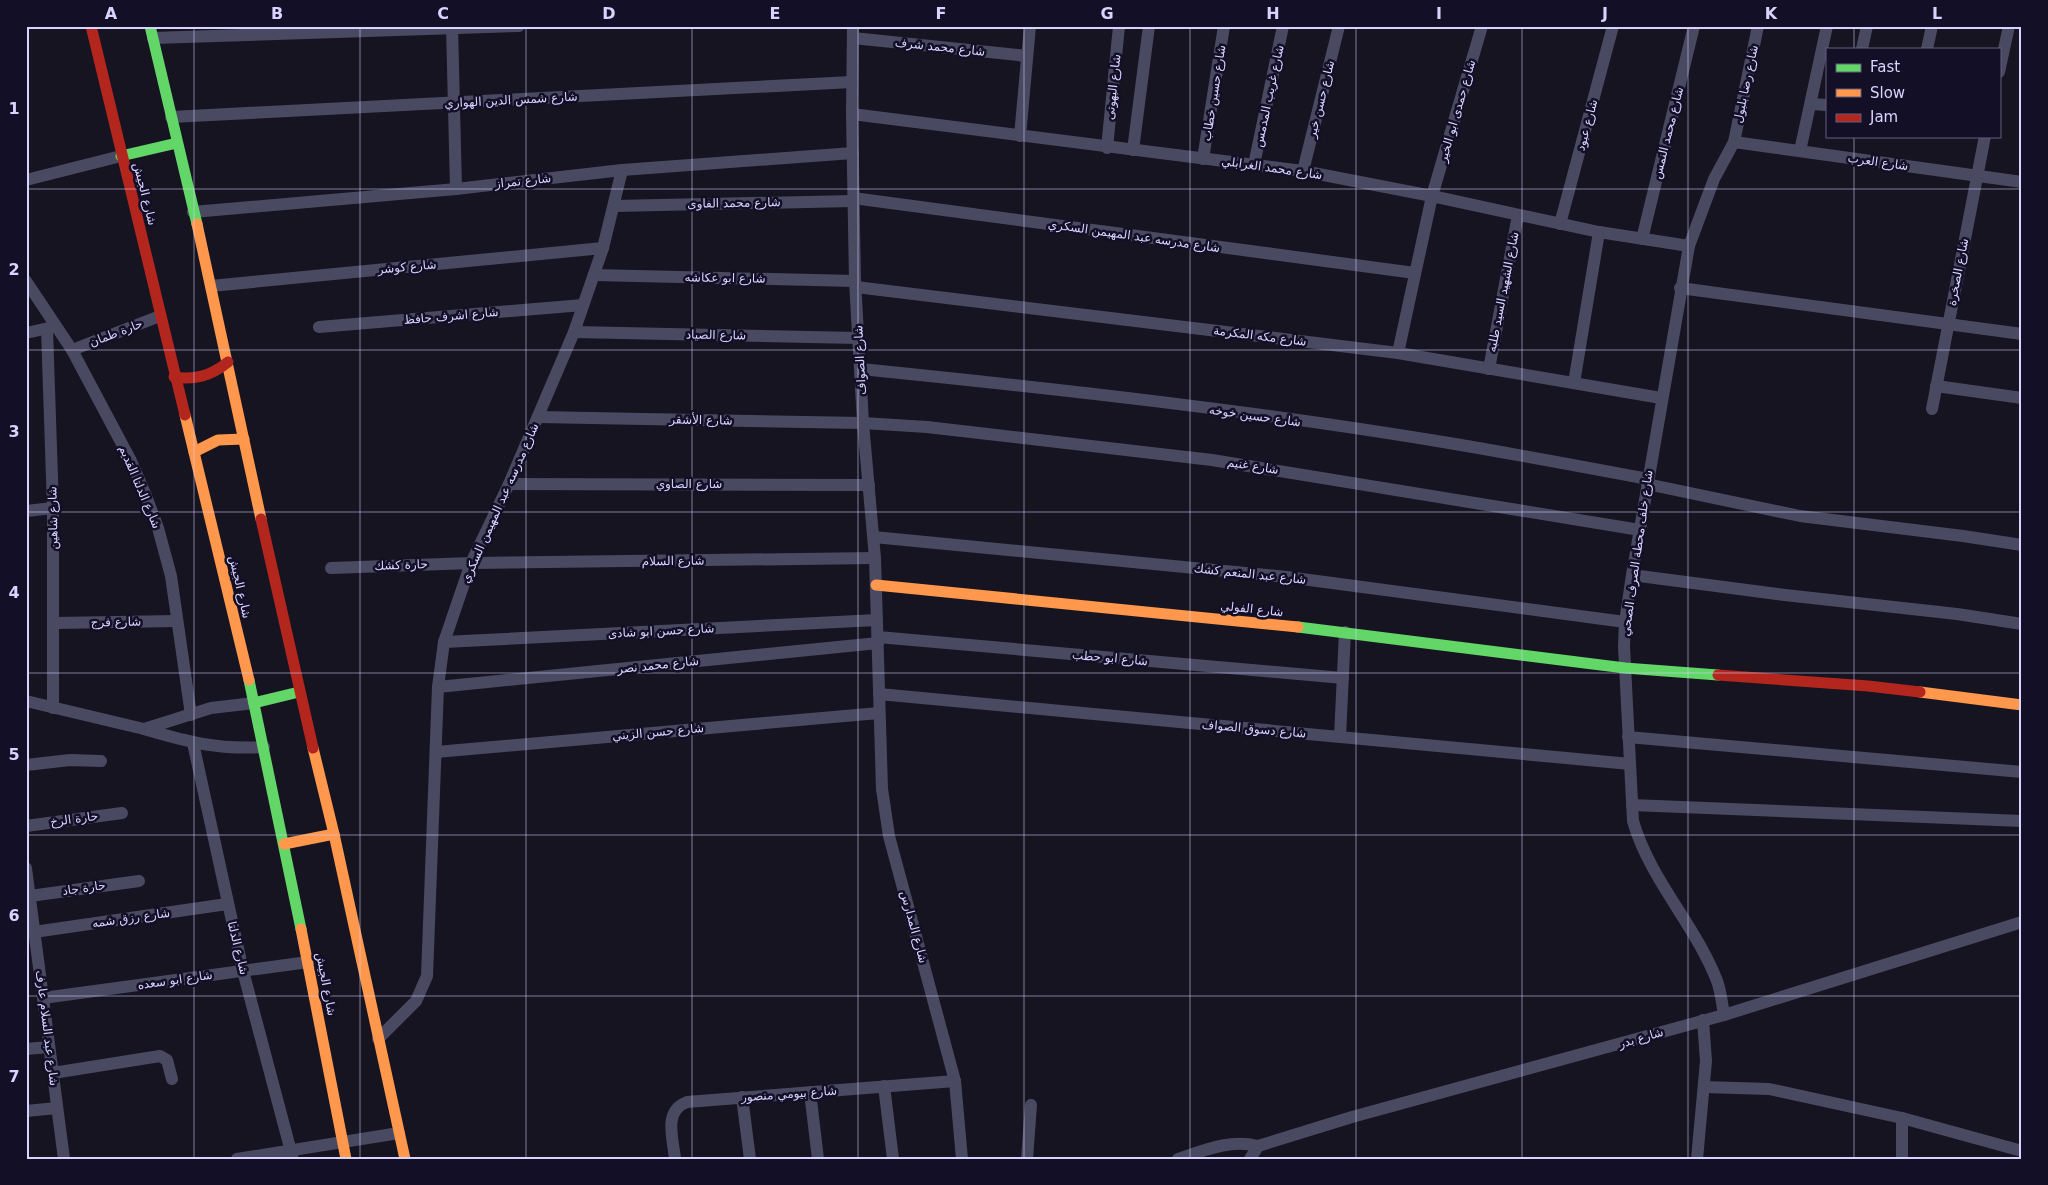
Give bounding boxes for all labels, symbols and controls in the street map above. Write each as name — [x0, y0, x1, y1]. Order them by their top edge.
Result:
text: A — [105, 4, 118, 23]
text: B — [271, 4, 283, 23]
text: C — [437, 4, 449, 23]
text: D — [602, 4, 616, 23]
text: E — [770, 4, 780, 23]
text: F — [936, 4, 946, 23]
text: G — [1100, 4, 1114, 23]
text: H — [1266, 4, 1280, 23]
text: I — [1436, 4, 1442, 23]
text: J — [1601, 4, 1608, 23]
text: K — [1765, 4, 1778, 23]
text: L — [1932, 4, 1942, 23]
street label: شارع محمد شرف — [894, 35, 986, 60]
street label: شارع حسين خطاب — [1199, 44, 1230, 142]
street label: شارع غريب المدمس — [1251, 44, 1288, 149]
street label: شارع رضا بلبول — [1731, 44, 1762, 125]
legend — [1826, 48, 2000, 138]
street label: شارع البهوتى — [1103, 53, 1124, 121]
street label: شارع حمدى ابو الخير — [1435, 58, 1479, 165]
text: Fast — [1870, 58, 1900, 76]
street label: شارع حسن خير — [1304, 59, 1338, 140]
text: Slow — [1870, 84, 1905, 102]
street label: شارع محمد النمس — [1650, 85, 1687, 181]
street label: شارع شمس الدين الهواري — [444, 90, 578, 111]
street label: شارع عبود — [1573, 98, 1602, 153]
text: 1 — [8, 99, 20, 118]
text: Jam — [1869, 108, 1898, 126]
street label: شارع العرب — [1847, 151, 1909, 174]
street label: شارع محمد الغرابلي — [1220, 154, 1323, 183]
street label: شارع الجيش — [129, 161, 160, 227]
street label: شارع تمراز — [493, 171, 552, 192]
street label: شارع محمد الفاوى — [687, 195, 781, 212]
street label: شارع مدرسه عبد المهيمن السكري — [1047, 217, 1221, 256]
street label: شارع الشهيد السيد طلبه — [1484, 231, 1523, 354]
street label: شارع الصخرة — [1945, 237, 1972, 307]
street label: شارع كوشر — [376, 257, 437, 278]
text: 2 — [8, 260, 20, 279]
street label: شارع ابو عكاشه — [684, 270, 766, 287]
street label: شارع اشرف حافظ — [403, 305, 499, 328]
street label: حارة طمان — [87, 316, 145, 350]
street label: شارع مكه المكرمة — [1212, 323, 1307, 350]
street label: شارع الصواف — [851, 325, 870, 395]
street label: شارع الصياد — [686, 327, 746, 344]
street label: شارع حسين خوخه — [1208, 403, 1302, 430]
street label: شارع الأشقر — [668, 411, 733, 429]
street label: شارع مدرسه عبد المهيمن السكري — [458, 421, 543, 586]
text: 3 — [8, 422, 20, 441]
street label: شارع الدلتا القديم — [115, 443, 164, 531]
street label: شارع غنيم — [1226, 455, 1280, 478]
street label: شارع خلف محطة الصرف الصحي — [1618, 469, 1657, 637]
street label: شارع الصاوي — [656, 477, 722, 492]
street label: شارع شاهين — [45, 486, 62, 550]
street label: شارع السلام — [641, 553, 705, 570]
street label: شارع الجيش — [225, 554, 254, 620]
street label: حارة كشك — [374, 557, 428, 574]
street label: شارع عبد المنعم كشك — [1193, 561, 1307, 588]
text: 4 — [8, 583, 20, 602]
street label: شارع الفولي — [1220, 599, 1284, 620]
street label: شارع فرج — [91, 615, 141, 630]
street label: شارع حسن ابو شادى — [607, 621, 715, 642]
street label: شارع ابو حطب — [1071, 648, 1149, 669]
street label: شارع محمد نصر — [615, 654, 700, 677]
street label: شارع دسوق الصواف — [1201, 717, 1307, 742]
street label: شارع حسن الزيني — [611, 721, 705, 744]
text: 5 — [8, 745, 20, 764]
street label: حارة الرخ — [49, 809, 99, 830]
street label: حارة جاد — [62, 878, 107, 899]
street label: شارع المدارس — [897, 889, 930, 965]
text: 6 — [8, 906, 20, 925]
street label: شارع رزق شمه — [91, 906, 171, 931]
street label: شارع الدلتا — [224, 920, 251, 976]
street label: شارع الجيش — [312, 951, 339, 1017]
street label: شارع ابو سعده — [137, 968, 214, 993]
street label: شارع عبد السلام عارف — [32, 969, 61, 1087]
street label: شارع بدر — [1616, 1025, 1665, 1052]
text: 7 — [8, 1067, 20, 1086]
street label: شارع بيومي منصور — [739, 1084, 838, 1105]

